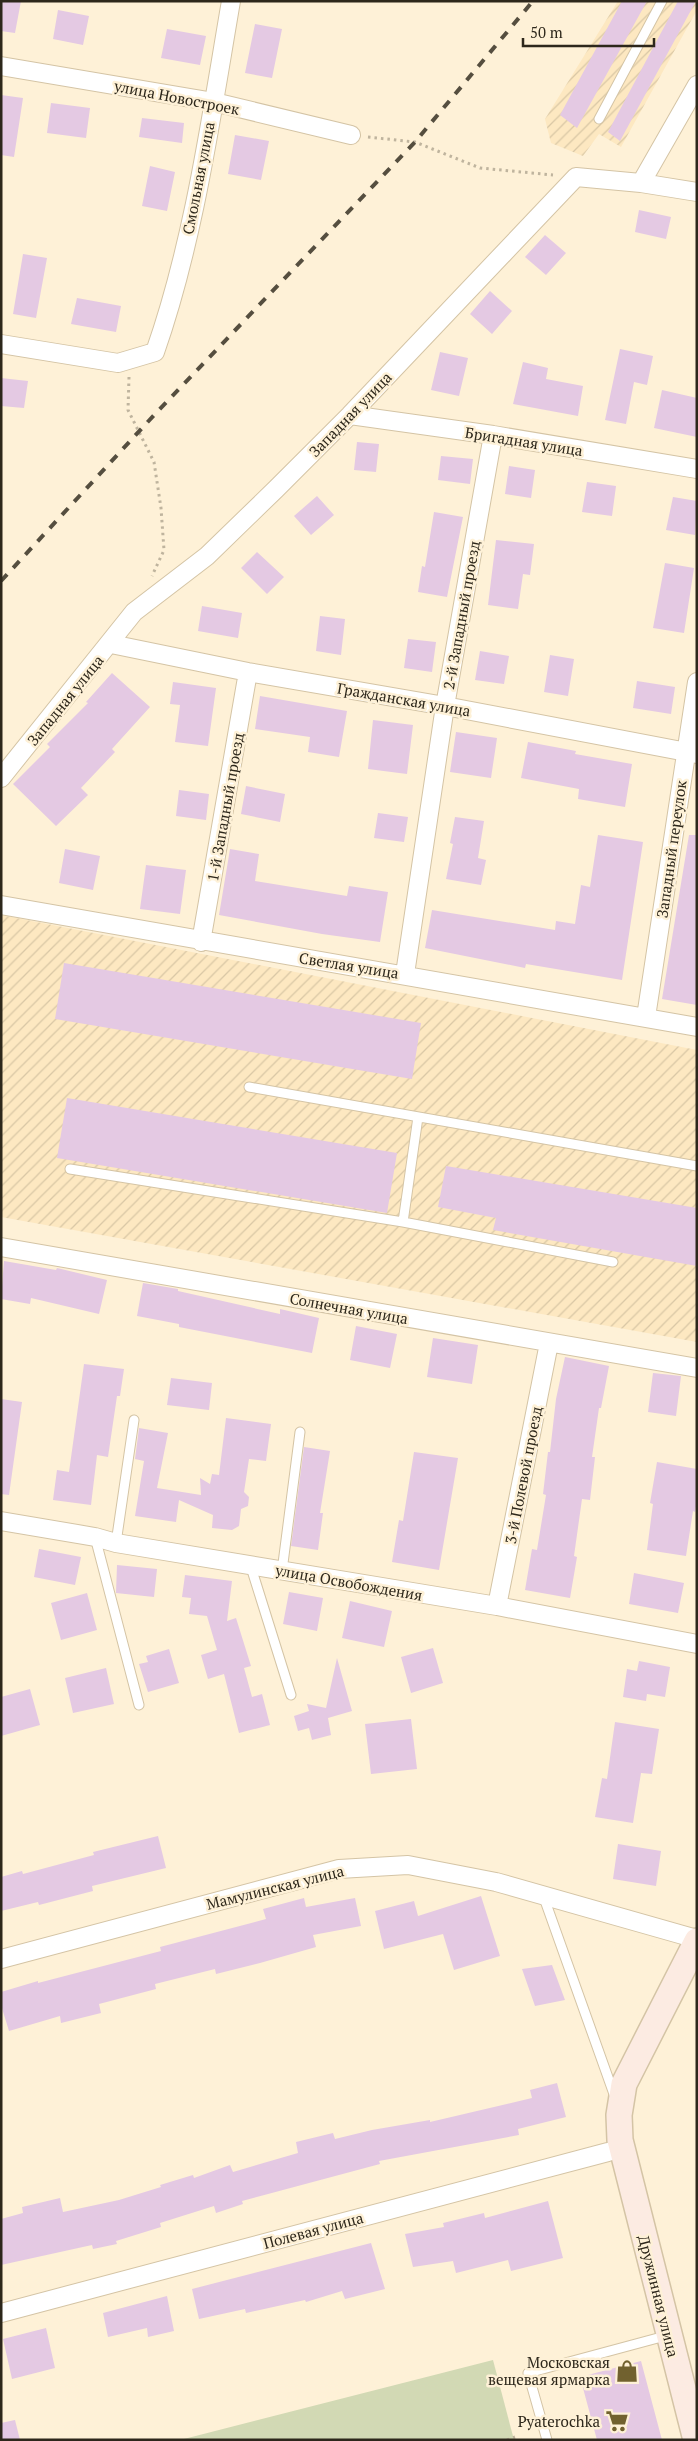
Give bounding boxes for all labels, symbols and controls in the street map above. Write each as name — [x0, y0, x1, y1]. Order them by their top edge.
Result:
scale bar — [523, 15, 654, 47]
text: 50 m — [530, 22, 563, 42]
street label: улица Новостроек — [112, 75, 242, 119]
street label: Смольная улица — [177, 120, 219, 236]
street label: Западная улица — [304, 367, 396, 461]
street label: Бригадная улица — [464, 422, 585, 460]
street label: 2-й Западный проезд — [438, 539, 484, 691]
street label: Западная улица — [22, 650, 108, 749]
street label: Гражданская улица — [336, 677, 473, 721]
street label: 1-й Западный проезд — [202, 731, 248, 883]
street label: Западный переулок — [651, 778, 691, 919]
street label: Светлая улица — [298, 947, 401, 983]
street label: Солнечная улица — [288, 1288, 410, 1328]
street label: 3-й Полевой проезд — [500, 1404, 546, 1546]
street label: улица Освобождения — [273, 1559, 424, 1605]
street label: Мамулинская улица — [204, 1860, 346, 1914]
street label: Полевая улица — [261, 2207, 366, 2253]
street label: Дружинная улица — [634, 2233, 684, 2359]
place label: Московская вещевая ярмарка — [488, 2352, 610, 2389]
shop icon: Московская вещевая ярмарка — [614, 2358, 640, 2384]
supermarket icon: Pyaterochka — [604, 2408, 630, 2434]
place label: Pyaterochka — [518, 2411, 600, 2431]

